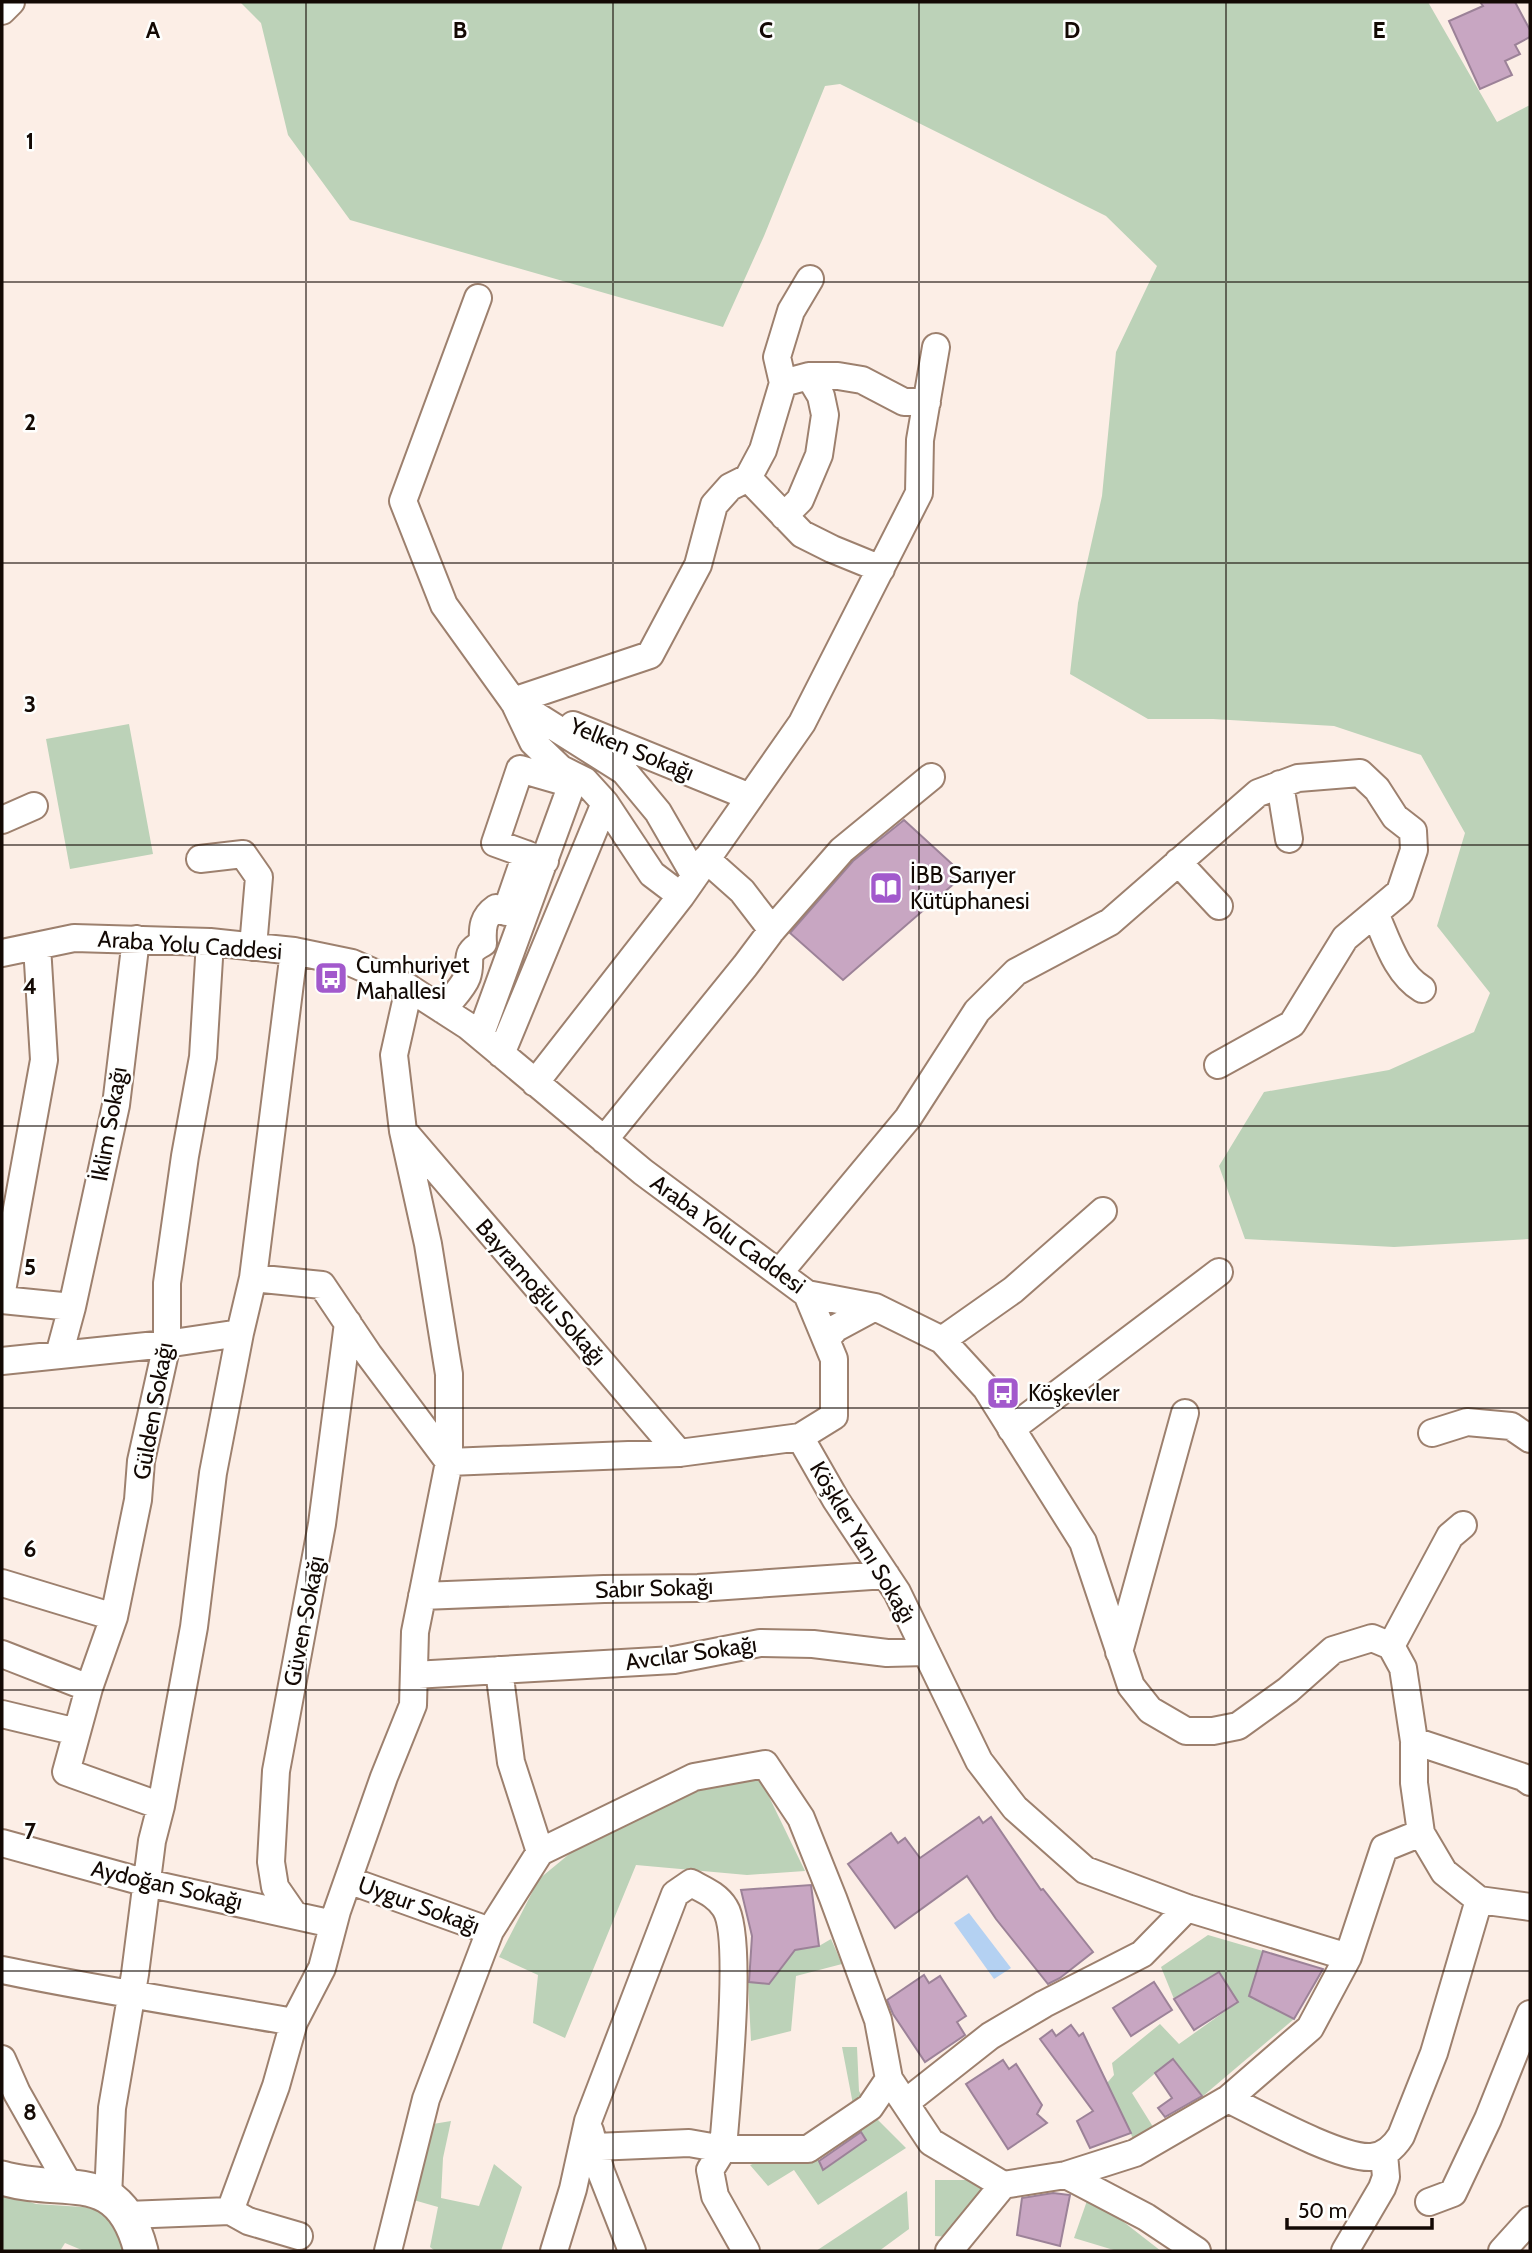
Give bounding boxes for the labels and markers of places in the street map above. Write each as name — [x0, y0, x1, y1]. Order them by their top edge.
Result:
place label: İBB Sarıyer Kütüphanesi — [910, 861, 1030, 915]
library icon: İBB Sarıyer Kütüphanesi — [867, 869, 905, 907]
place label: Cumhuriyet Mahallesi — [356, 951, 470, 1005]
bus stop icon: Cumhuriyet Mahallesi — [312, 959, 350, 997]
bus stop icon: Köşkevler — [984, 1374, 1022, 1412]
place label: Köşkevler — [1028, 1379, 1120, 1407]

